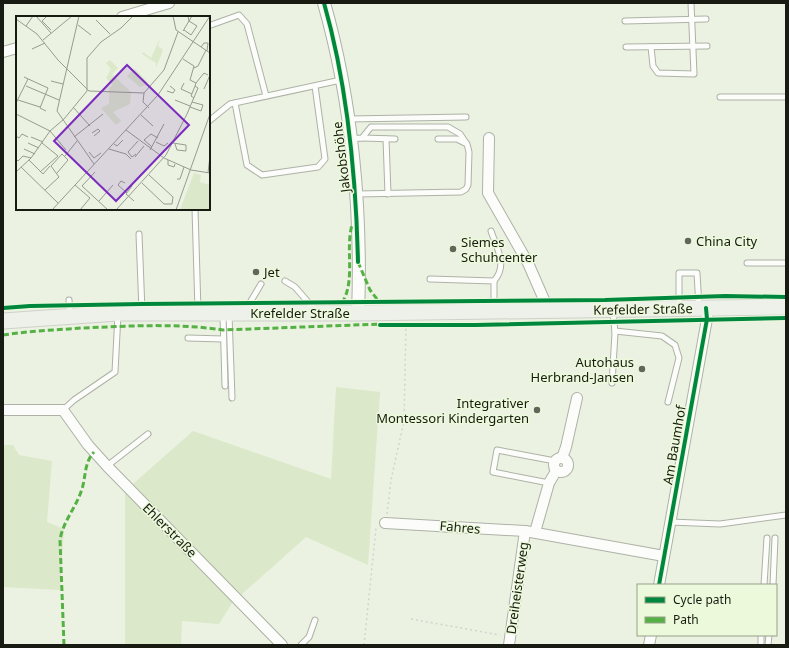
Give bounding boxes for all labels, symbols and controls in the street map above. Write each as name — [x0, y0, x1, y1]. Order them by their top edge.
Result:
inset map — [16, 16, 210, 210]
street label: Jakobshöhe — [328, 121, 355, 195]
place label: China City — [696, 232, 758, 250]
place label: Siemes Schuhcenter — [461, 233, 538, 266]
marker: China City — [683, 236, 693, 246]
marker: Siemes Schuhcenter — [448, 244, 458, 254]
place label: Jet — [262, 263, 280, 281]
marker: Jet — [251, 267, 261, 277]
street label: Krefelder Straße — [593, 299, 693, 319]
street label: Krefelder Straße — [250, 304, 350, 322]
place label: Autohaus Herbrand-Jansen — [531, 353, 634, 386]
marker: Autohaus Herbrand-Jansen — [637, 364, 647, 374]
place label: Integrativer Montessori Kindergarten — [376, 394, 530, 427]
street label: Am Baumhof — [658, 402, 690, 486]
marker: Integrativer Montessori Kindergarten — [532, 405, 542, 415]
street label: Ehlerstraße — [139, 499, 201, 561]
street label: Fahres — [439, 516, 481, 538]
street label: Dreiheisterweg — [502, 541, 532, 635]
legend — [637, 584, 777, 636]
text: Cycle path — [673, 591, 731, 608]
text: Path — [673, 611, 699, 628]

